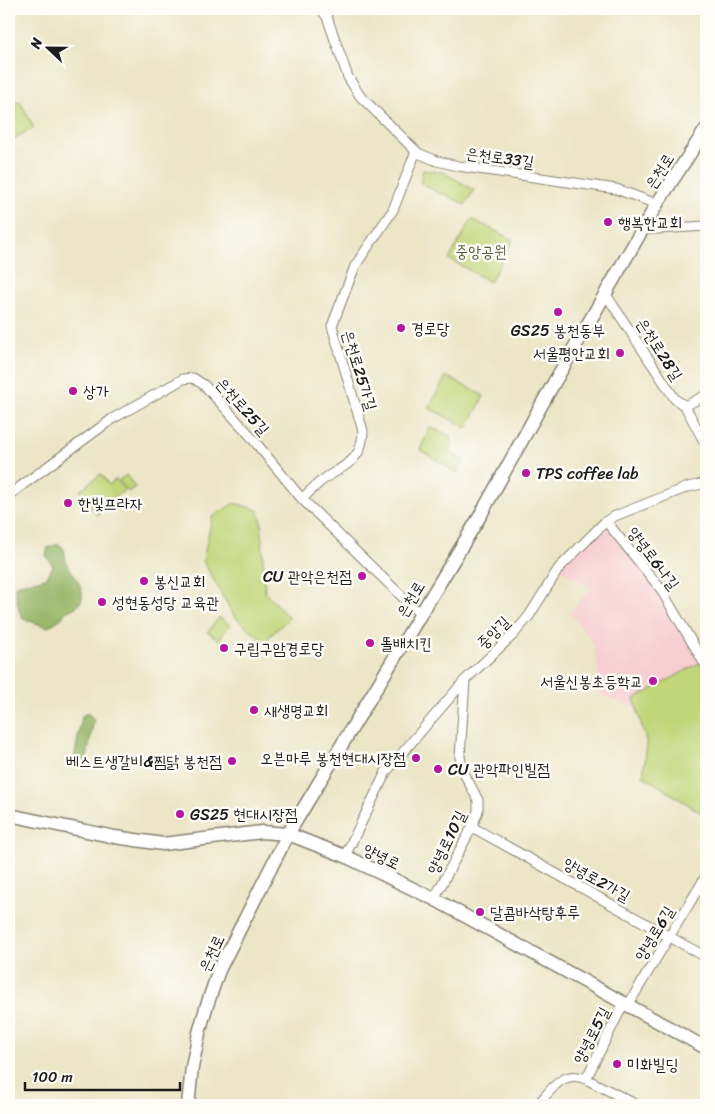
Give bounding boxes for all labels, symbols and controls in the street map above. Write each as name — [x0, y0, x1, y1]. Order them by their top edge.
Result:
north arrow — [22, 22, 72, 72]
text: N — [23, 34, 50, 53]
street label: 은천로33길 — [464, 138, 536, 177]
street label: 은천로 — [637, 147, 682, 195]
place label: 행복한교회 — [618, 208, 682, 237]
marker: 행복한교회 — [602, 216, 614, 228]
park label: 중앙공원 — [455, 237, 507, 266]
marker: GS25 봉천동부 — [552, 306, 564, 318]
street label: 은천로28길 — [628, 312, 691, 387]
place label: 경로당 — [411, 314, 450, 343]
place label: GS25 봉천동부 — [511, 316, 605, 345]
marker: 경로당 — [395, 322, 407, 334]
street label: 은천로25가길 — [333, 326, 386, 414]
place label: 서울평안교회 — [533, 339, 610, 368]
marker: 서울평안교회 — [614, 347, 626, 359]
street label: 은천로25길 — [208, 370, 277, 442]
place label: 상가 — [83, 377, 109, 406]
marker: 상가 — [67, 385, 79, 397]
place label: TPS coffee lab — [536, 459, 639, 488]
marker: TPS coffee lab — [520, 467, 532, 479]
place label: 한빛프라자 — [78, 489, 143, 518]
marker: 한빛프라자 — [62, 497, 74, 509]
street label: 양녕로6나길 — [620, 520, 687, 596]
place label: CU 관악은천점 — [263, 562, 352, 591]
place label: 봉신교회 — [154, 567, 206, 596]
marker: CU 관악은천점 — [356, 570, 368, 582]
marker: 봉신교회 — [138, 575, 150, 587]
street label: 은천로 — [388, 575, 433, 623]
place label: 성현동성당 교육관 — [112, 588, 219, 617]
marker: 성현동성당 교육관 — [96, 596, 108, 608]
street label: 중앙길 — [469, 608, 517, 656]
place label: 똘배치킨 — [380, 629, 432, 658]
place label: 구립구암경로당 — [234, 634, 324, 663]
marker: 똘배치킨 — [364, 637, 376, 649]
marker: 구립구암경로당 — [218, 642, 230, 654]
place label: 서울신봉초등학교 — [540, 667, 643, 696]
marker: 서울신봉초등학교 — [647, 675, 659, 687]
place label: 새생명교회 — [264, 696, 328, 725]
marker: 새생명교회 — [248, 704, 260, 716]
place label: 오븐마루 봉천현대시장점 — [260, 744, 406, 773]
place label: 베스트생갈비&찜닭 봉천점 — [66, 747, 222, 776]
marker: 오븐마루 봉천현대시장점 — [410, 752, 422, 764]
marker: 베스트생갈비&찜닭 봉천점 — [226, 755, 238, 767]
place label: CU 관악파인빌점 — [448, 755, 550, 784]
marker: CU 관악파인빌점 — [432, 763, 444, 775]
place label: GS25 현대시장점 — [190, 800, 298, 829]
street label: 양녕로10길 — [418, 805, 475, 879]
marker: GS25 현대시장점 — [174, 808, 186, 820]
street label: 양녕로 — [358, 835, 405, 878]
street label: 양녕로2가길 — [558, 849, 636, 910]
place label: 달콤바삭탕후루 — [490, 898, 580, 927]
street label: 양녕로6길 — [626, 900, 683, 967]
marker: 달콤바삭탕후루 — [474, 906, 486, 918]
street label: 은천로 — [190, 930, 233, 977]
street label: 양녕로5길 — [565, 1001, 618, 1069]
place label: 미화빌딩 — [627, 1050, 679, 1079]
marker: 미화빌딩 — [611, 1058, 623, 1070]
scale bar — [25, 1059, 180, 1091]
text: 100 m — [32, 1064, 73, 1090]

